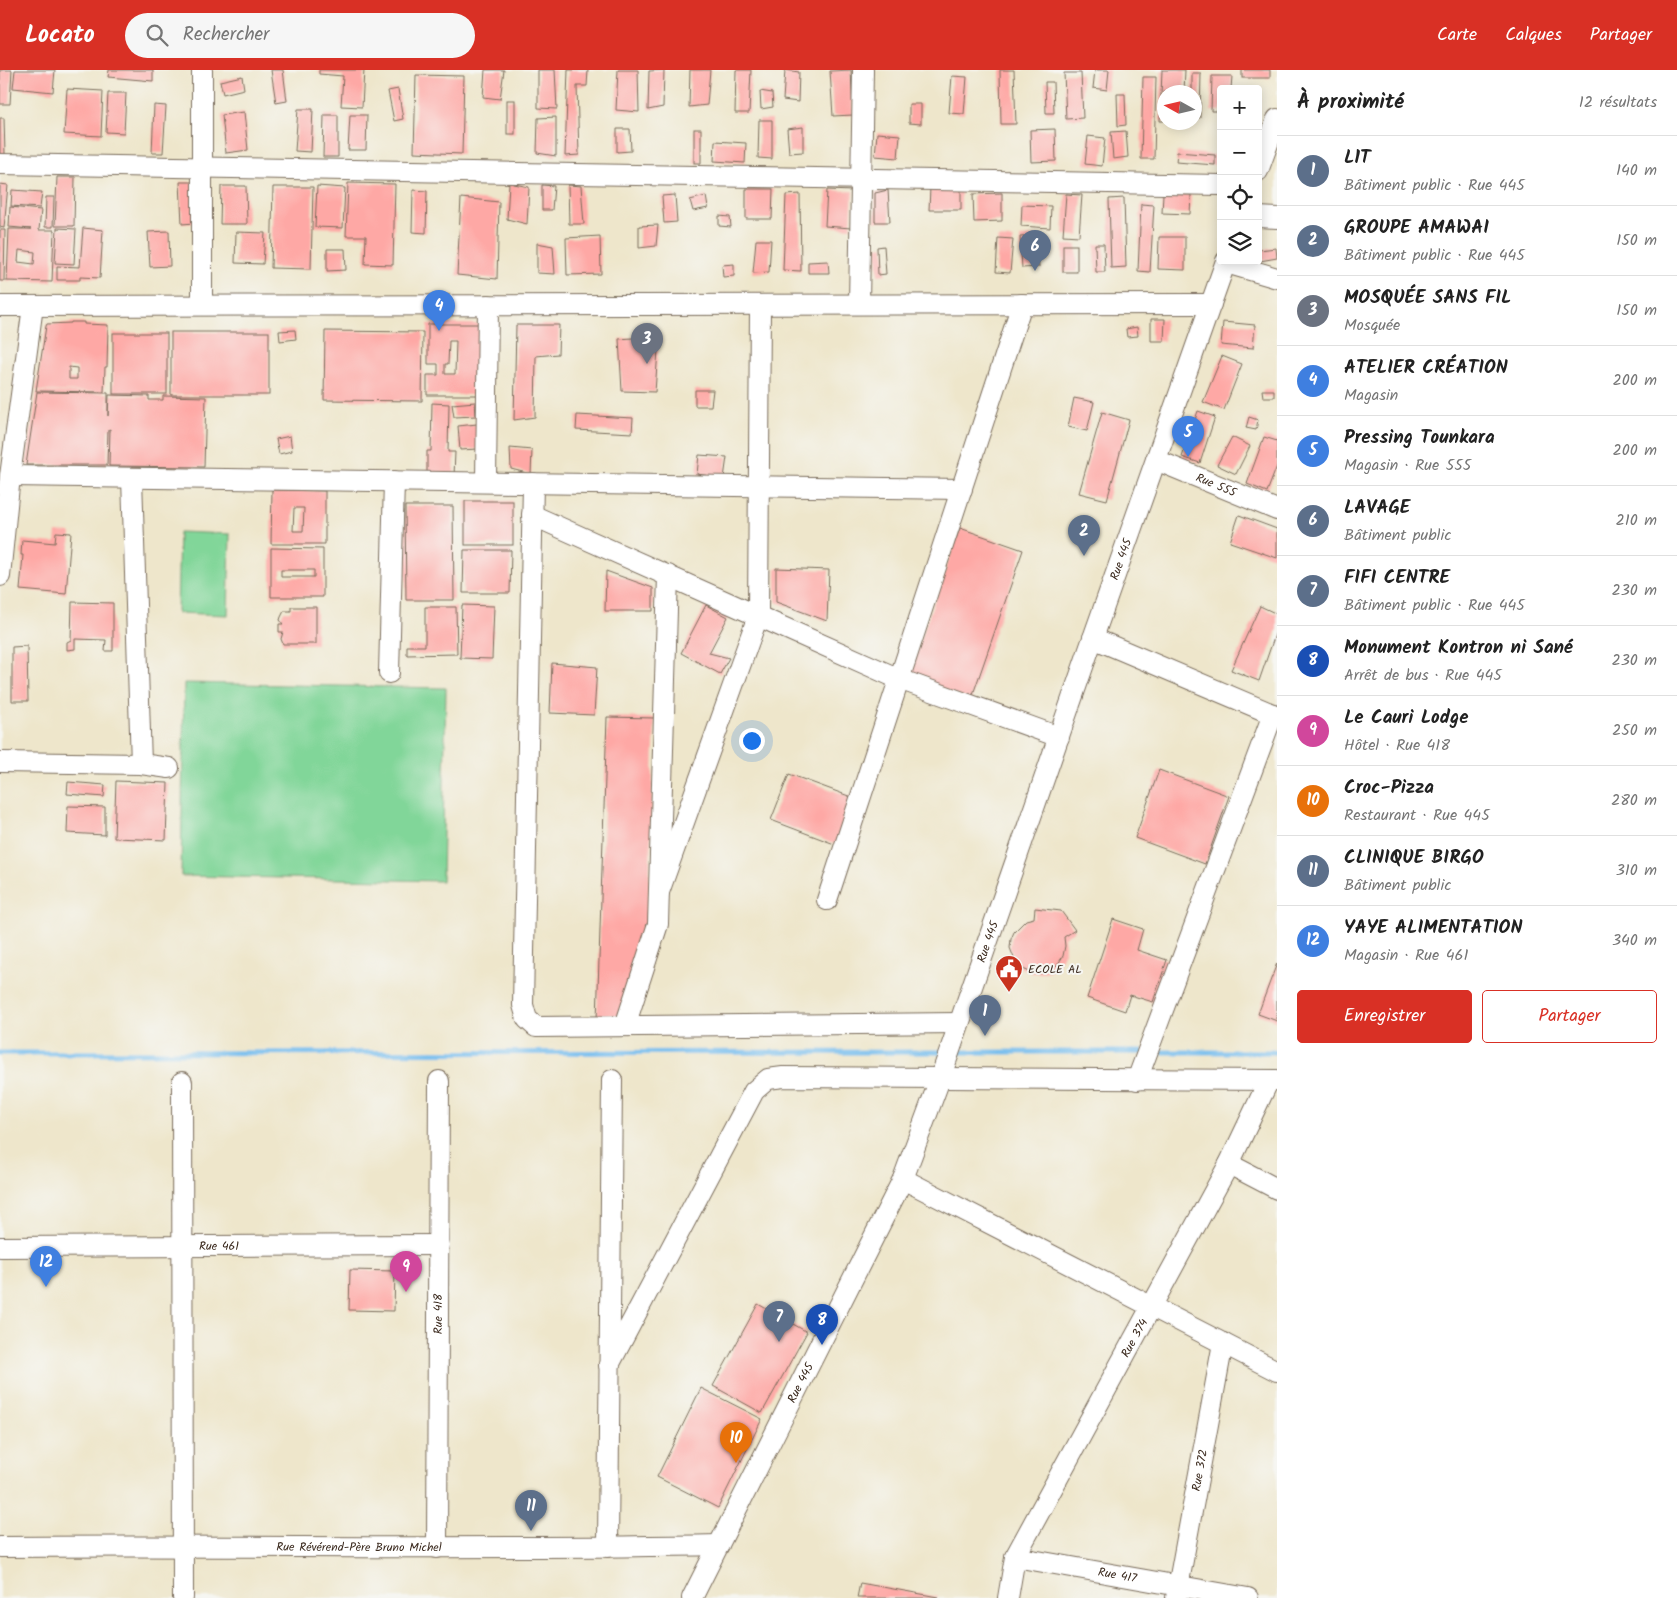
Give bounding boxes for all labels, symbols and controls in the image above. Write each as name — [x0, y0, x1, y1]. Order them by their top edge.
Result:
search box — [125, 13, 475, 58]
text: Locato — [25, 16, 95, 55]
text: Rechercher — [183, 20, 269, 50]
icon: search — [143, 21, 171, 49]
text: Carte — [1437, 21, 1477, 50]
text: Calques — [1505, 21, 1562, 50]
text: Partager — [1590, 21, 1652, 50]
north arrow — [1157, 85, 1202, 130]
map controls — [1217, 85, 1262, 265]
button: + — [1217, 85, 1262, 130]
text: À proximité — [1297, 86, 1404, 119]
text: 12 résultats — [1579, 90, 1657, 115]
button: − — [1217, 130, 1262, 175]
text: L1T — [1344, 143, 1370, 173]
text: 1 — [1311, 158, 1315, 183]
text: 140 m — [1616, 158, 1657, 183]
text: Bâtiment public · Rue 445 — [1344, 173, 1525, 198]
button: locate — [1217, 175, 1262, 220]
text: GROUPE AMAWAI — [1344, 213, 1489, 243]
button: layers — [1217, 220, 1262, 265]
text: 2 — [1308, 228, 1318, 253]
text: 150 m — [1616, 228, 1657, 253]
pin: 6 — [1019, 230, 1051, 271]
text: Bâtiment public · Rue 445 — [1344, 243, 1525, 268]
text: MOSQUÉE SANS FIL — [1344, 283, 1512, 313]
pin: 4 — [423, 290, 455, 331]
text: 3 — [1309, 298, 1317, 323]
text: 150 m — [1616, 298, 1657, 323]
text: Mosquée — [1344, 313, 1400, 338]
pin: 3 — [631, 323, 663, 364]
text: ATELIER CRÉATION — [1344, 353, 1508, 383]
text: 4 — [1309, 368, 1317, 393]
text: 200 m — [1613, 368, 1657, 393]
text: Magasin — [1344, 383, 1398, 408]
pin: 5 — [1172, 416, 1204, 457]
text: Pressing Tounkara — [1344, 423, 1495, 453]
text: 5 — [1309, 438, 1317, 463]
text: 200 m — [1613, 438, 1657, 463]
text: Magasin · Rue 555 — [1344, 453, 1471, 478]
street label: Rue 555 — [1193, 468, 1241, 503]
text: LAVAGE — [1344, 493, 1410, 523]
text: 6 — [1309, 508, 1317, 533]
text: 210 m — [1616, 508, 1657, 533]
pin: 2 — [1068, 515, 1100, 556]
text: Bâtiment public — [1344, 523, 1451, 548]
street label: Rue 445 — [1105, 535, 1138, 583]
text: FIFI CENTRE — [1344, 563, 1450, 593]
text: 7 — [1309, 578, 1317, 603]
text: 230 m — [1611, 578, 1657, 603]
text: Bâtiment public · Rue 445 — [1344, 593, 1525, 618]
text: Monument Kontron ni Sané — [1344, 633, 1573, 663]
text: 8 — [1308, 648, 1318, 673]
text: 230 m — [1611, 648, 1657, 673]
text: Arrêt de bus · Rue 445 — [1344, 663, 1502, 688]
text: Le Cauri Lodge — [1344, 703, 1468, 733]
text: 9 — [1309, 718, 1317, 743]
text: 250 m — [1612, 718, 1657, 743]
your location — [739, 728, 765, 754]
text: Hôtel · Rue 418 — [1344, 733, 1450, 758]
text: Croc-Pizza — [1344, 773, 1434, 803]
text: 10 — [1306, 788, 1320, 813]
text: 280 m — [1611, 788, 1657, 813]
text: Restaurant · Rue 445 — [1344, 803, 1490, 828]
text: CLINIQUE BIRGO — [1344, 843, 1484, 873]
text: 11 — [1308, 858, 1318, 883]
text: 310 m — [1616, 858, 1657, 883]
text: Bâtiment public — [1344, 873, 1451, 898]
text: YAYE ALIMENTATION — [1344, 913, 1522, 943]
street label: Rue 445 — [972, 917, 1005, 965]
text: 12 — [1306, 928, 1320, 953]
text: 340 m — [1612, 928, 1657, 953]
text: Magasin · Rue 461 — [1344, 943, 1468, 968]
public building icon: ECOLE AL — [994, 954, 1024, 993]
place label: ECOLE AL — [1028, 960, 1082, 979]
button: Enregistrer — [1297, 990, 1472, 1043]
button: Partager — [1482, 990, 1657, 1043]
pin: 1 — [969, 995, 1001, 1036]
street label: Rue 461 — [199, 1237, 239, 1256]
pin: 12 — [30, 1246, 62, 1287]
pin: 9 — [390, 1251, 422, 1292]
street label: Rue 418 — [429, 1293, 448, 1334]
pin: 7 — [763, 1301, 795, 1342]
pin: 8 — [806, 1304, 838, 1345]
street label: Rue 374 — [1116, 1315, 1153, 1361]
street label: Rue 445 — [783, 1358, 820, 1406]
pin: 10 — [720, 1422, 752, 1463]
street label: Rue 372 — [1187, 1448, 1213, 1493]
pin: 11 — [515, 1490, 547, 1531]
street label: Rue Révérend-Père Bruno Michel — [276, 1538, 442, 1557]
street label: Rue 417 — [1097, 1563, 1139, 1588]

